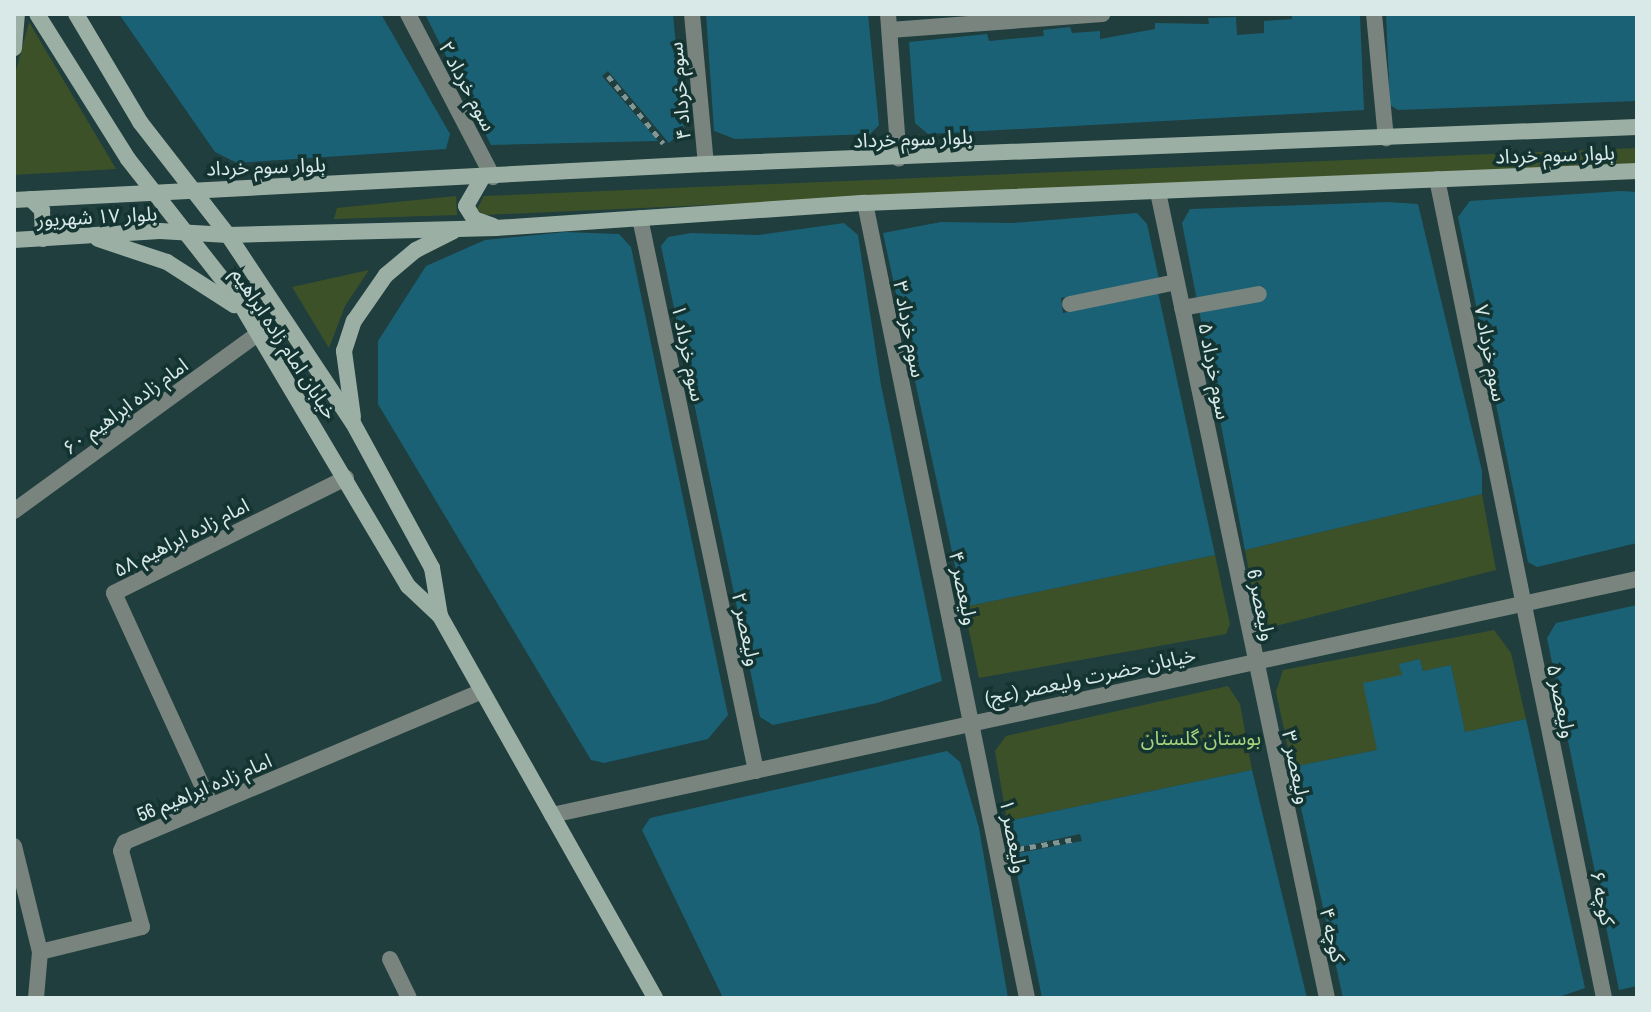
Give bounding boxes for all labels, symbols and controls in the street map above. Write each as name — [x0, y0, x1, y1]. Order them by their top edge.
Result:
street label: سوم خرداد ۲ — [434, 37, 502, 135]
street label: سوم خرداد ۴ — [663, 41, 695, 141]
street label: بلوار سوم خرداد — [853, 124, 973, 152]
street label: بلوار سوم خرداد — [1495, 140, 1615, 168]
street label: بلوار سوم خرداد — [206, 152, 326, 180]
street label: بلوار ۱۷ شهریور — [36, 201, 158, 231]
street label: خیابان امام زاده ابراهیم — [227, 263, 343, 423]
street label: سوم خرداد ۳ — [889, 278, 931, 380]
street label: سوم خرداد ۱ — [667, 302, 711, 404]
street label: سوم خرداد ۷ — [1470, 302, 1512, 404]
street label: سوم خرداد ۵ — [1194, 320, 1236, 422]
street label: امام زاده ابراهیم ۶۰ — [58, 352, 192, 460]
street label: امام زاده ابراهیم ۵۸ — [109, 492, 253, 582]
street label: ولیعصر ۴ — [944, 549, 984, 627]
street label: ولیعصر 6 — [1243, 567, 1281, 643]
street label: ولیعصر ۲ — [727, 590, 767, 668]
street label: خیابان حضرت ولیعصر (عج) — [982, 642, 1198, 710]
street label: ولیعصر ۵ — [1542, 662, 1582, 740]
park label: بوستان گلستان — [1141, 725, 1261, 749]
street label: ولیعصر ۳ — [1277, 728, 1317, 806]
street label: امام زاده ابراهیم 56 — [133, 748, 275, 826]
street label: ولیعصر ۱ — [995, 797, 1033, 875]
street label: کوچه ۶ — [1586, 869, 1620, 927]
street label: کوچه ۴ — [1315, 905, 1351, 965]

